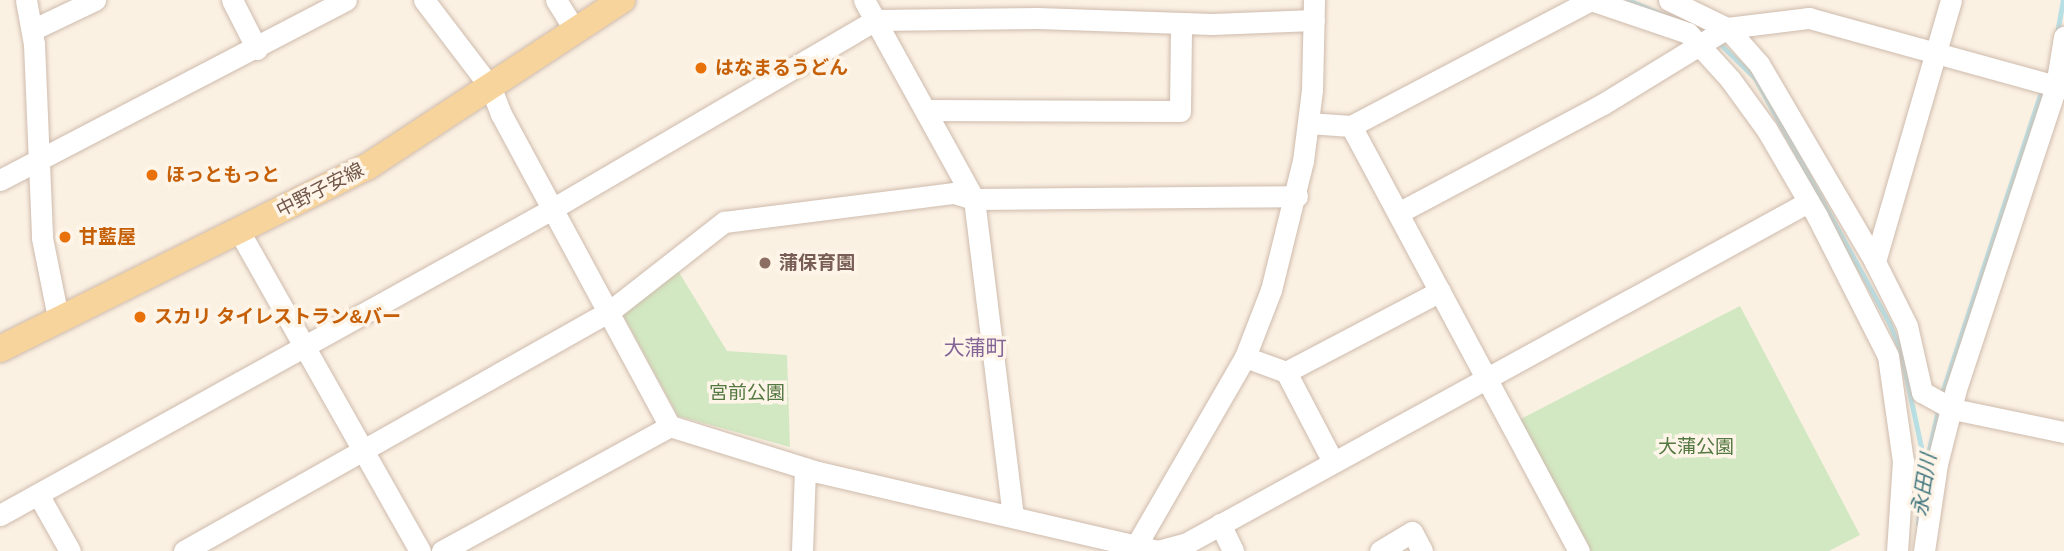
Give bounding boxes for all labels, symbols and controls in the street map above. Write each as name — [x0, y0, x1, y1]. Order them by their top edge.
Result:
place label: はなまるうどん — [715, 57, 848, 79]
marker: はなまるうどん — [693, 60, 709, 76]
street label: 中野子安線 — [273, 158, 367, 222]
place label: ほっともっと — [166, 164, 280, 186]
marker: ほっともっと — [144, 167, 160, 183]
place label: 甘藍屋 — [79, 226, 136, 248]
marker: 甘藍屋 — [57, 229, 73, 245]
place label: 蒲保育園 — [779, 252, 855, 274]
marker: 蒲保育園 — [757, 255, 773, 271]
place label: スカリ タイレストラン&バー — [154, 306, 401, 328]
marker: スカリ タイレストラン&バー — [132, 309, 148, 325]
district label: 大蒲町 — [944, 335, 1006, 361]
park label: 宮前公園 — [709, 382, 785, 404]
park label: 大蒲公園 — [1658, 436, 1734, 458]
water label: 永田川 — [1907, 452, 1941, 518]

